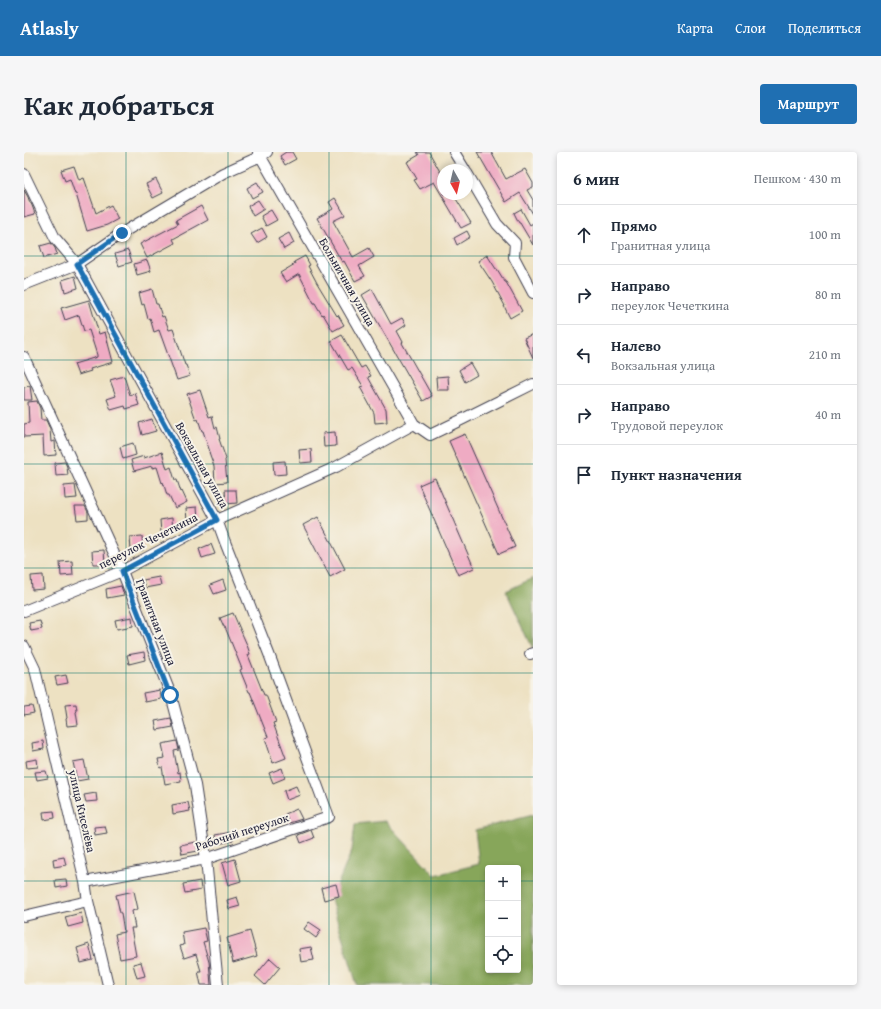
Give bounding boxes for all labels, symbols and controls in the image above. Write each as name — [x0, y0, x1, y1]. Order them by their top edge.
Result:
text: Atlasly — [20, 14, 79, 42]
text: Карта — [677, 18, 713, 38]
text: Слои — [735, 18, 766, 38]
text: Поделиться — [788, 18, 861, 38]
text: Как добраться — [24, 84, 214, 125]
button: Маршрут — [760, 84, 857, 124]
north arrow — [437, 164, 473, 200]
text: 6 мин — [573, 166, 619, 191]
text: Пешком · 430 m — [754, 169, 841, 188]
text: Прямо — [611, 215, 657, 236]
route end — [113, 224, 131, 242]
icon: ahead — [573, 224, 595, 246]
text: 100 m — [809, 225, 841, 244]
street label: Больничная улица — [315, 234, 380, 329]
text: Гранитная улица — [611, 236, 710, 255]
text: Направо — [611, 275, 670, 296]
icon: right — [573, 284, 595, 306]
text: 80 m — [815, 285, 841, 304]
text: переулок Чечеткина — [611, 296, 729, 315]
text: Налево — [611, 335, 661, 356]
icon: left — [573, 344, 595, 366]
text: 210 m — [809, 345, 841, 364]
text: Вокзальная улица — [611, 356, 715, 375]
text: Направо — [611, 395, 670, 416]
icon: right — [573, 404, 595, 426]
text: 40 m — [815, 405, 841, 424]
text: Трудовой переулок — [611, 416, 723, 435]
street label: Вокзальная улица — [172, 419, 233, 511]
icon: arrive — [573, 464, 595, 486]
text: Пункт назначения — [611, 464, 742, 485]
street label: переулок Чечеткина — [95, 508, 201, 573]
street label: Гранитная улица — [132, 576, 181, 668]
route start — [161, 686, 179, 704]
street label: улица Киселёва — [64, 767, 100, 854]
street label: Рабочий переулок — [193, 808, 291, 855]
map controls — [485, 865, 521, 973]
button: + — [485, 865, 521, 901]
button: − — [485, 901, 521, 937]
button: locate — [485, 937, 521, 973]

